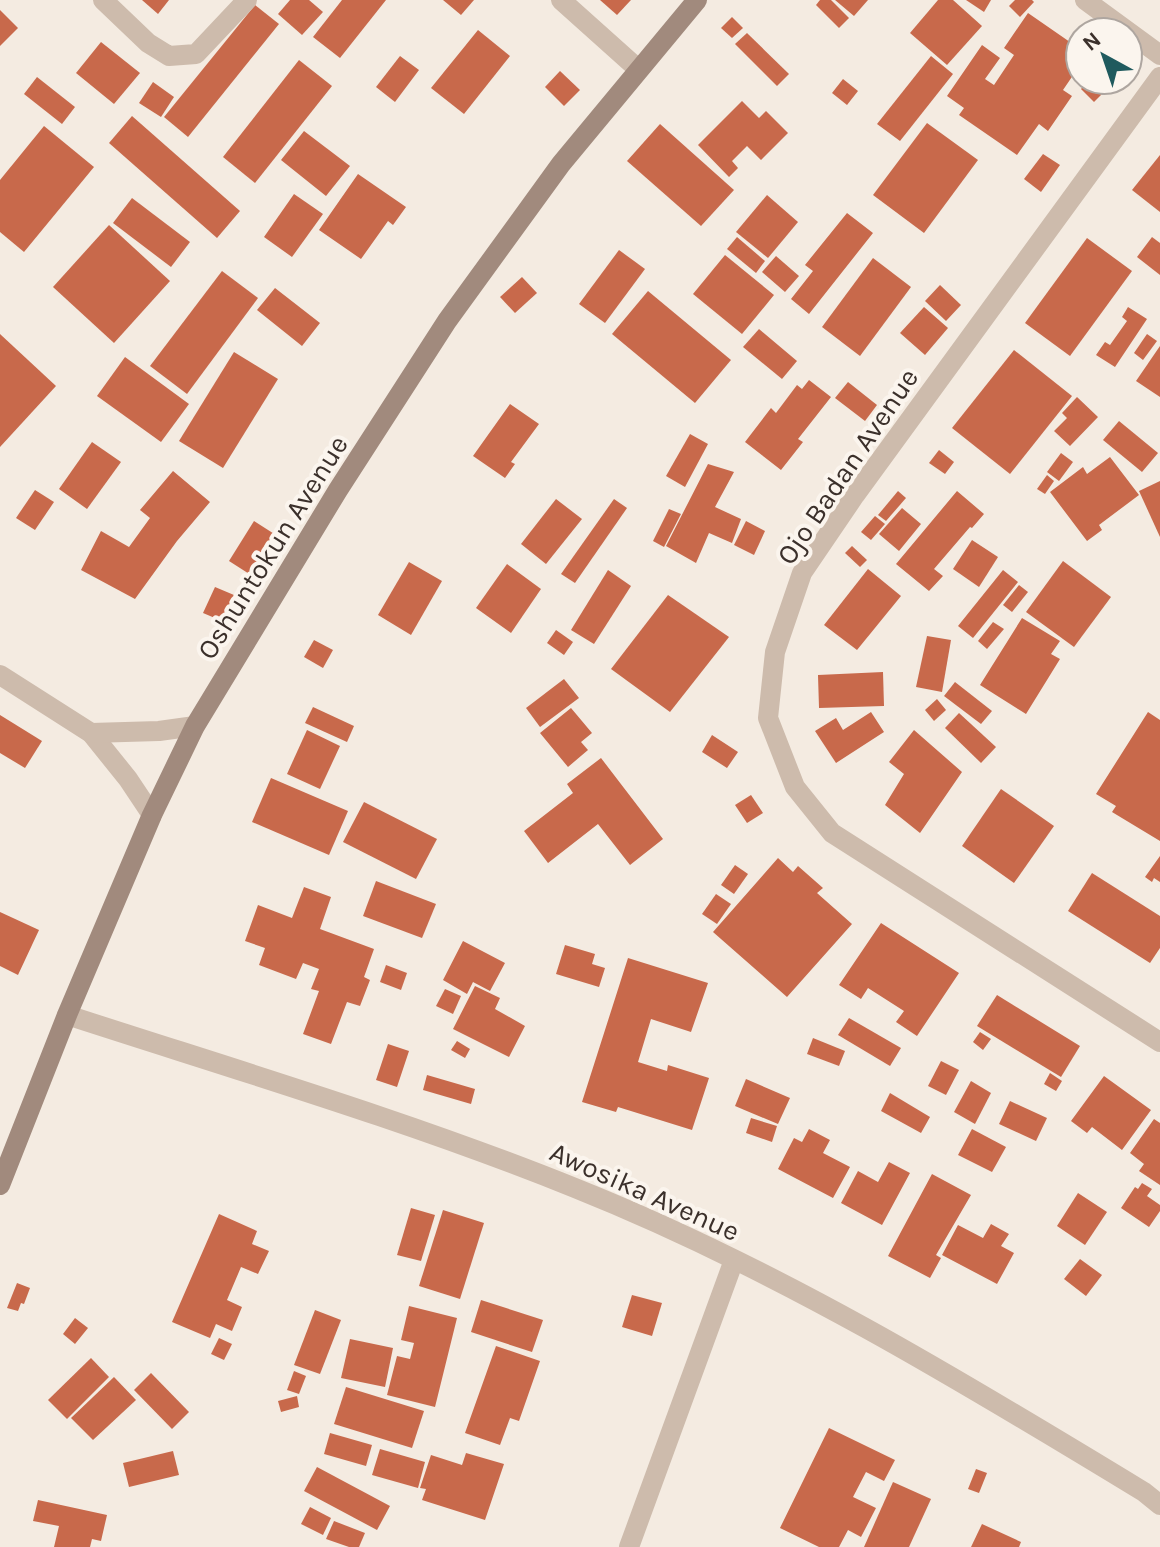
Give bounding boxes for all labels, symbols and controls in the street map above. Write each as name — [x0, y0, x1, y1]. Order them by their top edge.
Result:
north arrow — [1064, 16, 1144, 96]
text: N — [1077, 26, 1106, 56]
street label: Ojo Badan Avenue — [770, 362, 925, 571]
street label: Oshuntokun Avenue — [190, 429, 355, 665]
street label: Awosika Avenue — [545, 1135, 745, 1248]

